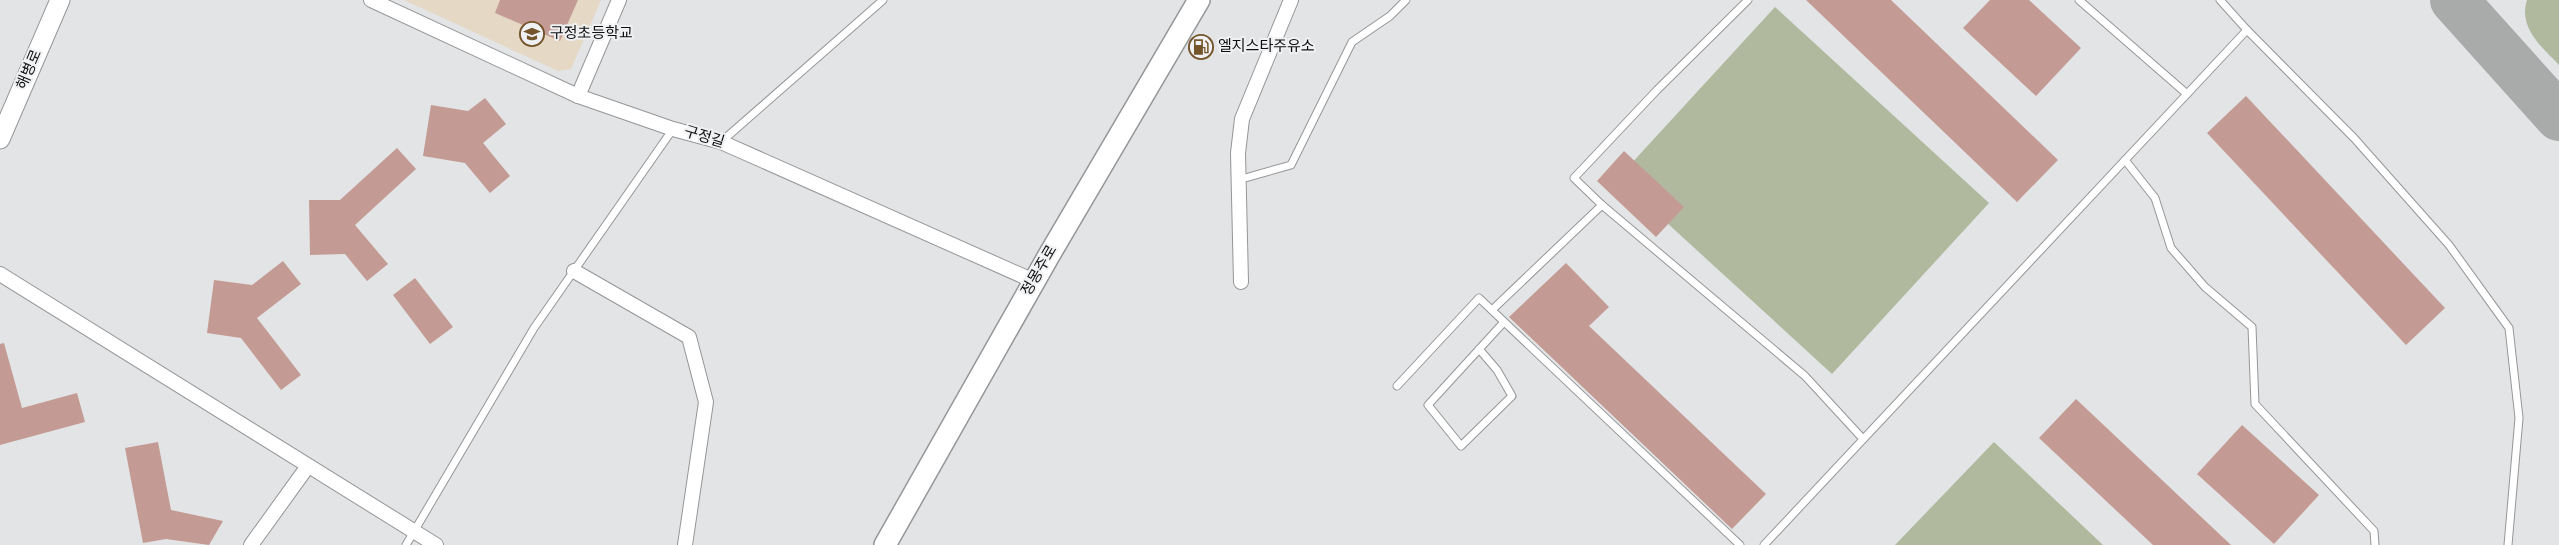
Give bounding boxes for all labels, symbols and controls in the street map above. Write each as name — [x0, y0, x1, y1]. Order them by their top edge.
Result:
school or university icon: 구정초등학교 — [519, 21, 545, 47]
place label: 구정초등학교 — [550, 24, 633, 44]
fuel station icon: 엘지스타주유소 — [1188, 34, 1214, 60]
place label: 엘지스타주유소 — [1218, 38, 1315, 57]
street label: 해병로 — [13, 47, 47, 93]
street label: 구정길 — [681, 123, 727, 153]
street label: 정몽주로 — [1018, 242, 1062, 300]

